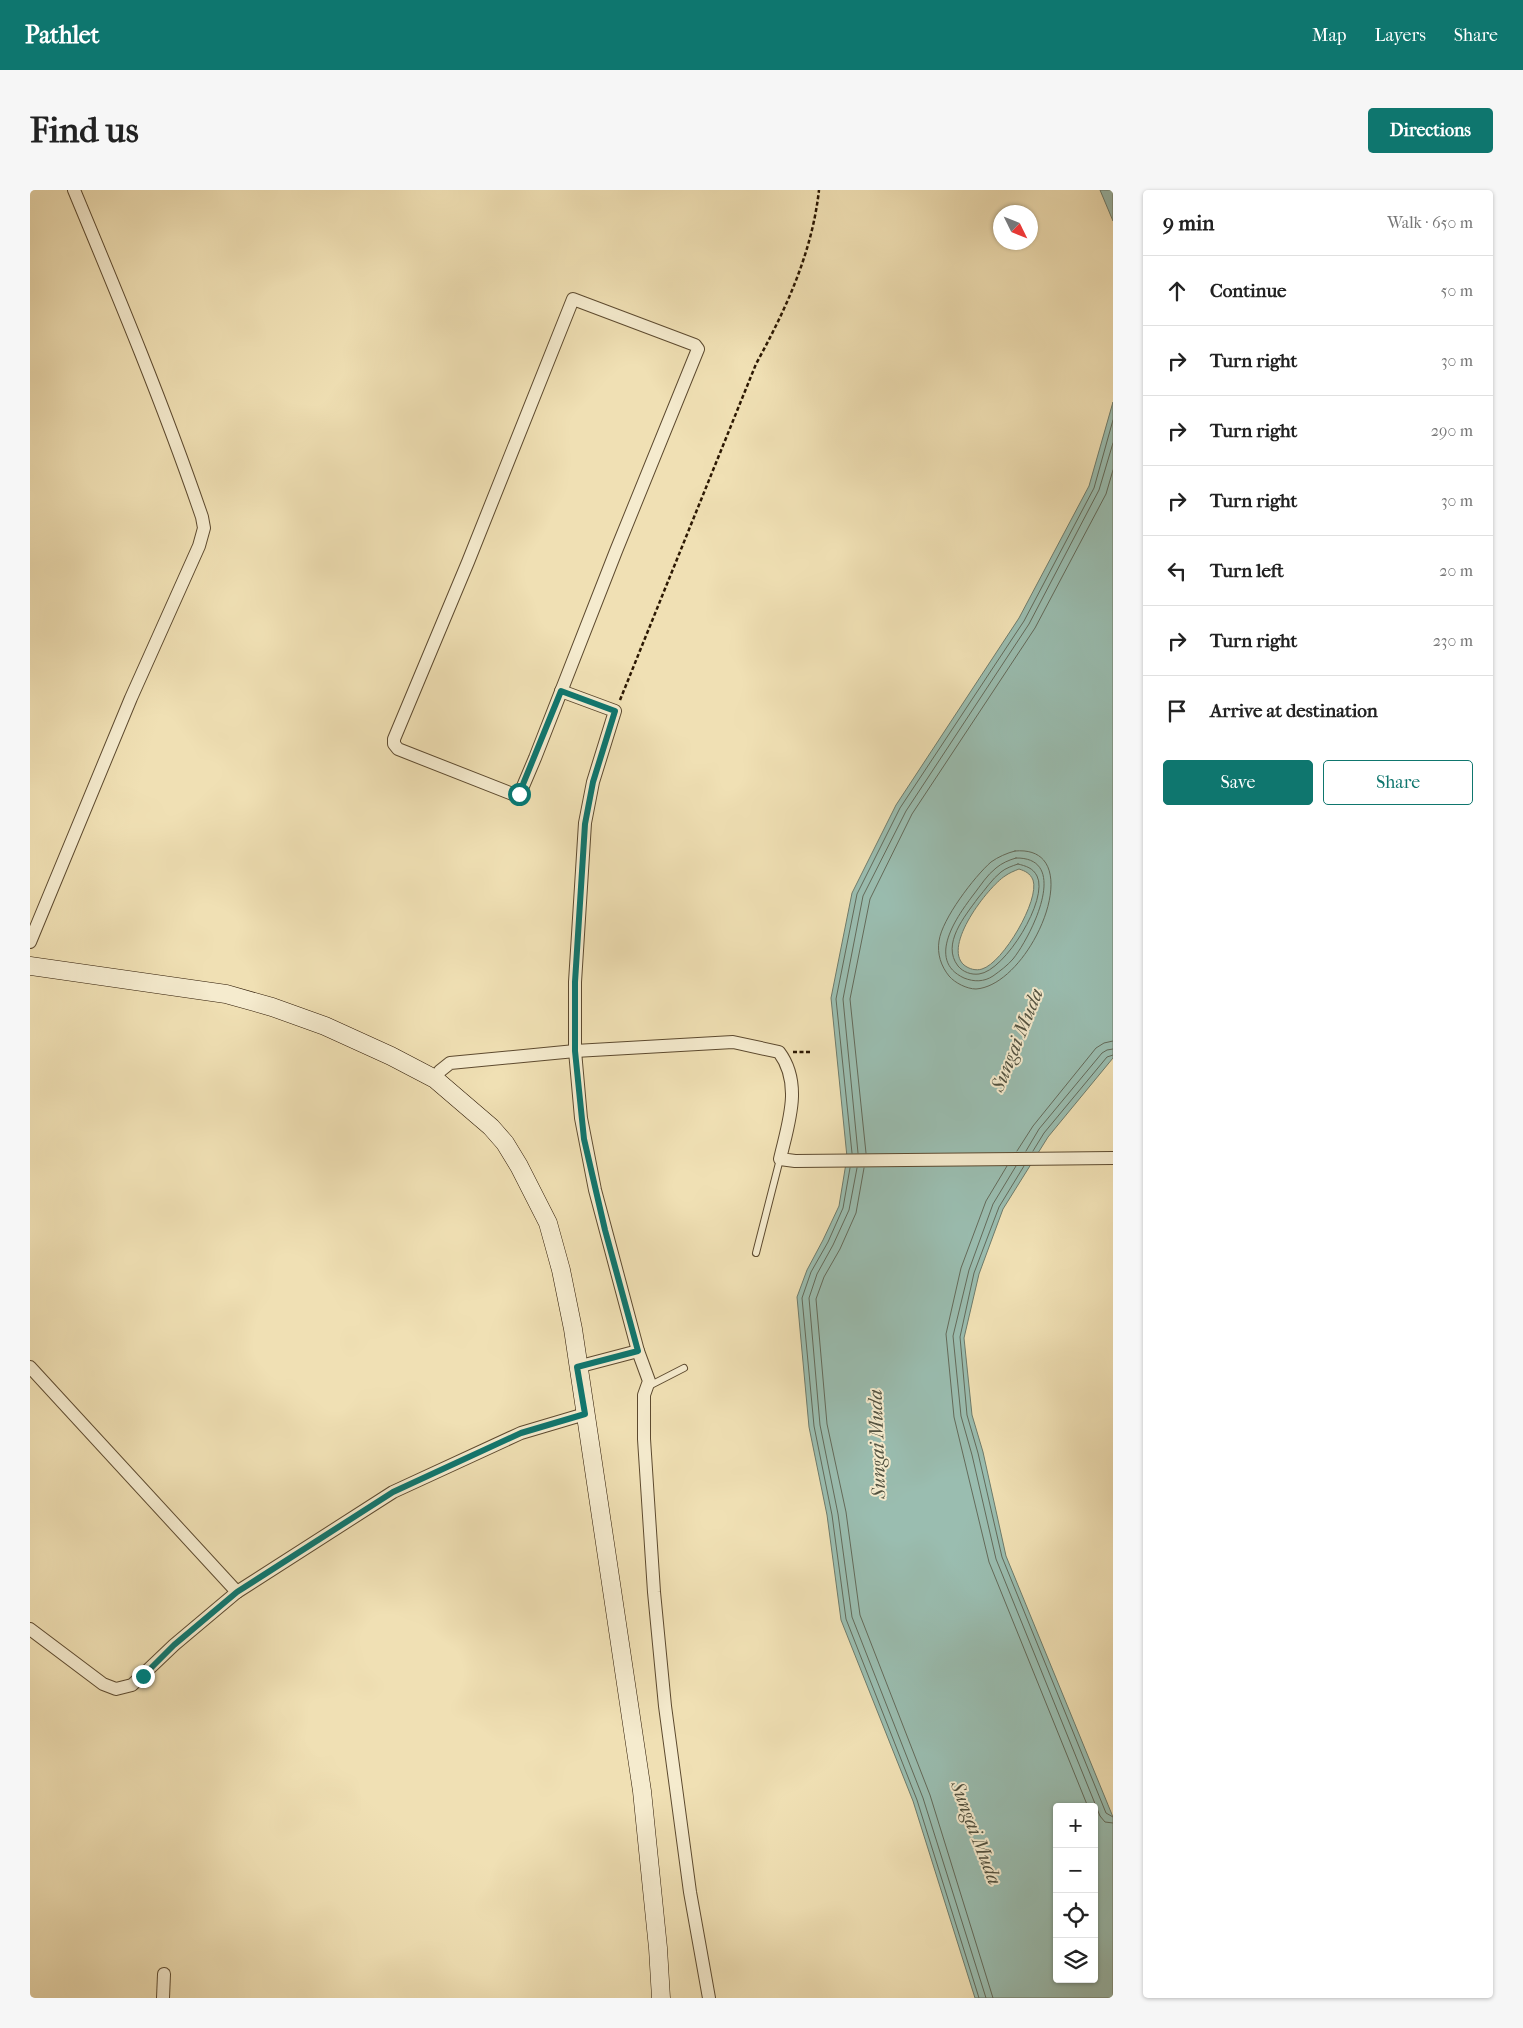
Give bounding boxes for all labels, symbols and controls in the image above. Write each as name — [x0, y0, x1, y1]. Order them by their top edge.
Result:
text: Pathlet — [25, 21, 99, 49]
text: Map — [1312, 25, 1346, 46]
text: Layers — [1374, 25, 1426, 46]
text: Share — [1454, 25, 1498, 46]
button: Directions — [1368, 108, 1493, 153]
text: Find us — [30, 110, 139, 151]
north arrow — [993, 205, 1038, 250]
text: 9 min — [1163, 211, 1214, 235]
text: Walk · 650 m — [1387, 213, 1473, 232]
icon: ahead — [1163, 277, 1191, 305]
text: Continue — [1210, 280, 1286, 302]
text: 50 m — [1441, 281, 1473, 300]
icon: right — [1163, 347, 1191, 375]
text: Turn right — [1210, 350, 1297, 372]
text: 30 m — [1441, 351, 1473, 370]
icon: right — [1163, 417, 1191, 445]
text: Turn right — [1210, 420, 1297, 442]
text: 290 m — [1431, 421, 1473, 440]
icon: right — [1163, 487, 1191, 515]
text: Turn right — [1210, 490, 1297, 512]
text: 30 m — [1441, 491, 1473, 510]
icon: left — [1163, 557, 1191, 585]
text: Turn left — [1210, 560, 1284, 582]
text: 20 m — [1439, 561, 1473, 580]
icon: right — [1163, 627, 1191, 655]
text: Turn right — [1210, 630, 1297, 652]
text: 230 m — [1433, 631, 1473, 650]
icon: arrive — [1163, 697, 1191, 725]
text: Arrive at destination — [1210, 700, 1378, 722]
button: Save — [1163, 760, 1313, 805]
button: Share — [1323, 760, 1473, 805]
route start — [508, 783, 531, 806]
water label: Sungai Muda — [985, 985, 1048, 1096]
water label: Sungai Muda — [864, 1389, 890, 1500]
route end — [132, 1665, 155, 1688]
water label: Sungai Muda — [945, 1777, 1006, 1888]
map controls — [1053, 1803, 1098, 1983]
button: + — [1053, 1803, 1098, 1848]
button: − — [1053, 1848, 1098, 1893]
button: locate — [1053, 1893, 1098, 1938]
button: layers — [1053, 1938, 1098, 1983]

